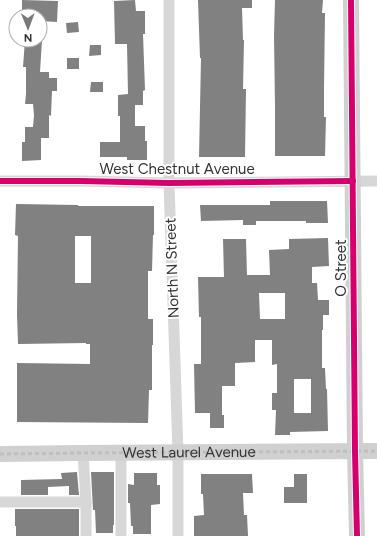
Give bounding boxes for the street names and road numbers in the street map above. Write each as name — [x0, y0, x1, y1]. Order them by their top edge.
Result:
street label: West Chestnut Avenue — [99, 160, 255, 178]
street label: North N Street — [161, 217, 183, 319]
street label: O Street — [332, 239, 350, 297]
street label: West Laurel Avenue — [122, 443, 256, 462]

